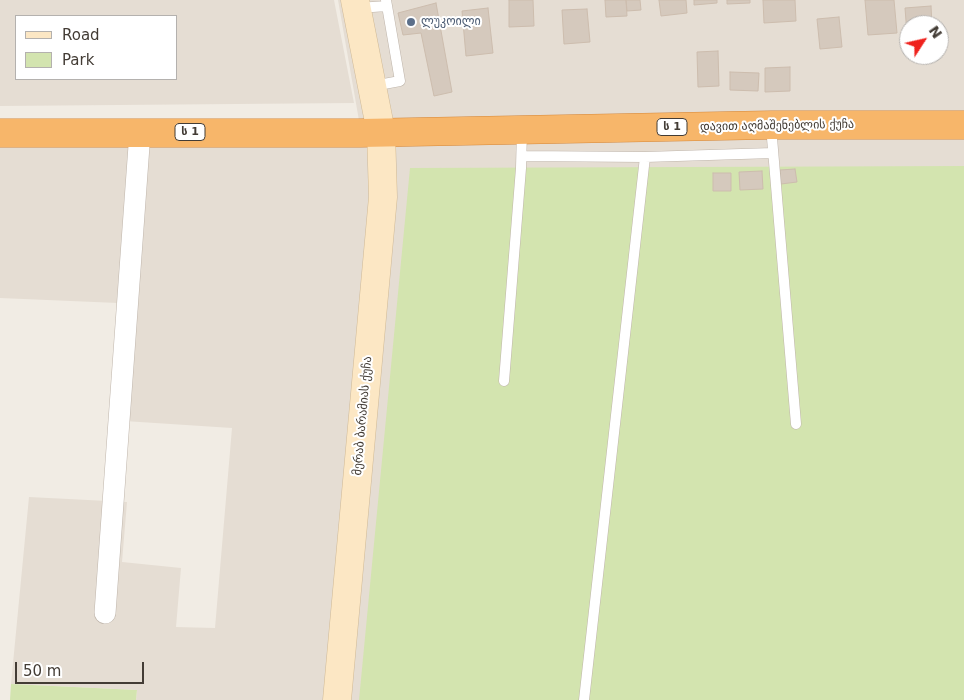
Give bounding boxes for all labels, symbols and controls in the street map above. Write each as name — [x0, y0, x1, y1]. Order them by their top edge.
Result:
legend — [15, 15, 178, 80]
place label: ლუკოილი — [421, 15, 481, 29]
north arrow — [899, 15, 949, 65]
marker: ლუკოილი — [405, 16, 417, 28]
text: N — [926, 23, 945, 41]
text: Road — [62, 26, 100, 44]
text: Park — [62, 51, 94, 69]
street label: დავით აღმაშენებლის ქუჩა — [700, 117, 854, 135]
road number: ს 1 — [657, 118, 687, 136]
road number: ს 1 — [175, 124, 205, 140]
street label: მერაბ ბარამიას ქუჩა — [351, 356, 375, 476]
scale bar — [18, 652, 146, 684]
text: 50 m — [23, 662, 61, 680]

